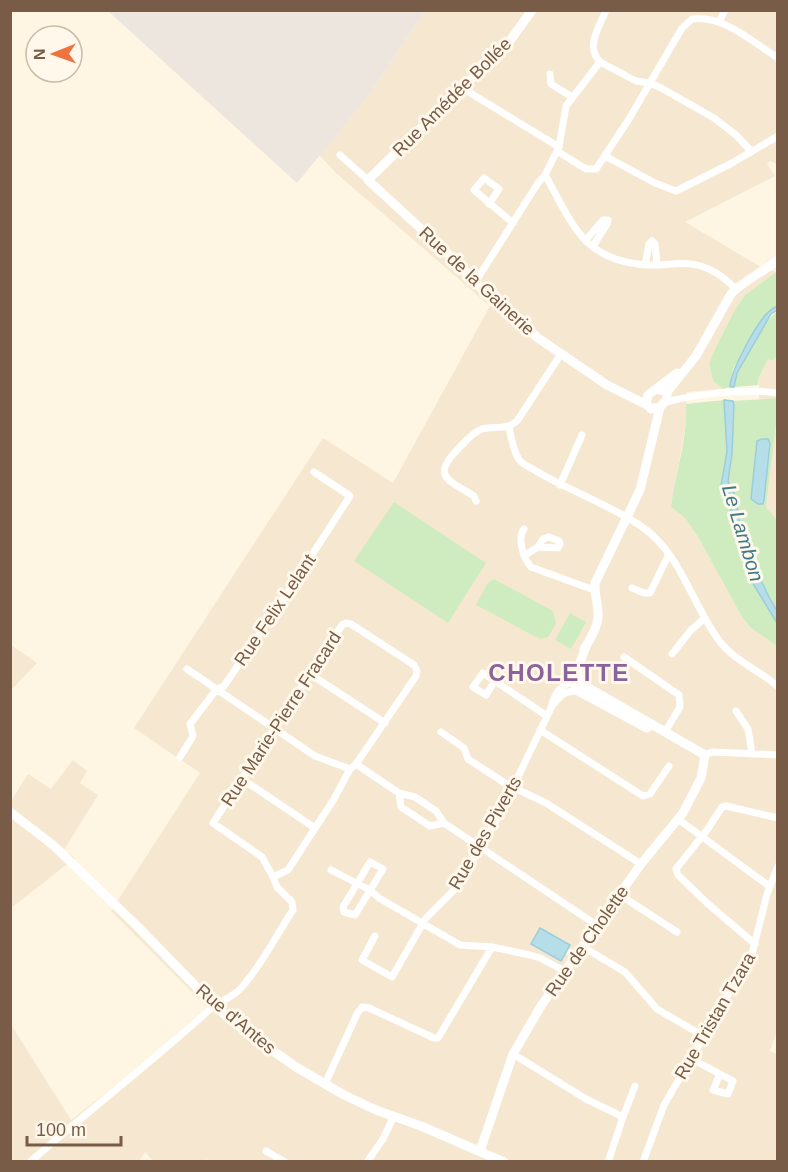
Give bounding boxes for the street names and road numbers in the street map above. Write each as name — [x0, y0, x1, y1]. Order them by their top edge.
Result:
street label: Rue Amédée Bollée — [389, 34, 515, 160]
street label: Rue de la Gainerie — [415, 223, 539, 339]
street label: Rue Felix Lelant — [230, 550, 320, 670]
street label: Rue Marie-Pierre Fracard — [217, 628, 345, 810]
street label: Rue des Piverts — [445, 773, 525, 893]
street label: Rue de Cholette — [541, 882, 633, 1000]
street label: Rue Tristan Tzara — [671, 948, 760, 1083]
street label: Rue d'Antes — [192, 980, 280, 1058]

